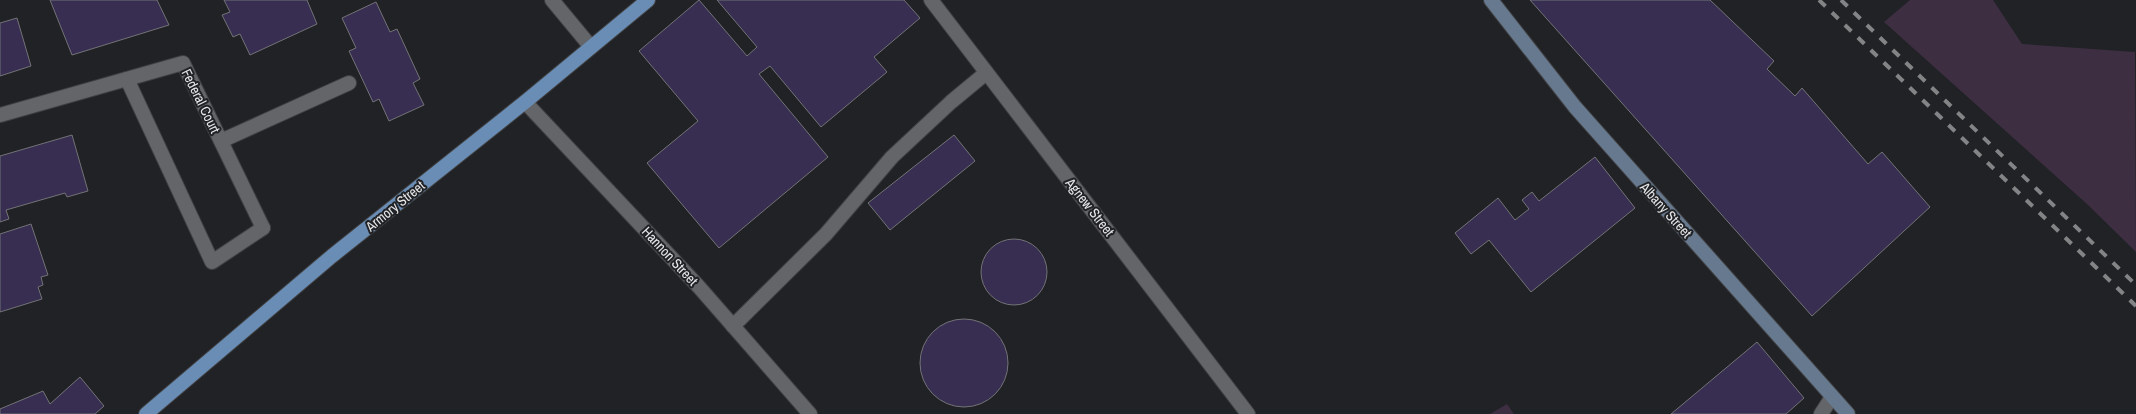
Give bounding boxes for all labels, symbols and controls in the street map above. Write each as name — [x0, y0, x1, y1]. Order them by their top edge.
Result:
street label: Federal Court — [178, 66, 224, 136]
street label: Agnew Street — [1061, 174, 1118, 240]
street label: Armory Street — [361, 177, 428, 236]
street label: Albany Street — [1636, 178, 1696, 242]
street label: Hannon Street — [638, 223, 702, 289]

